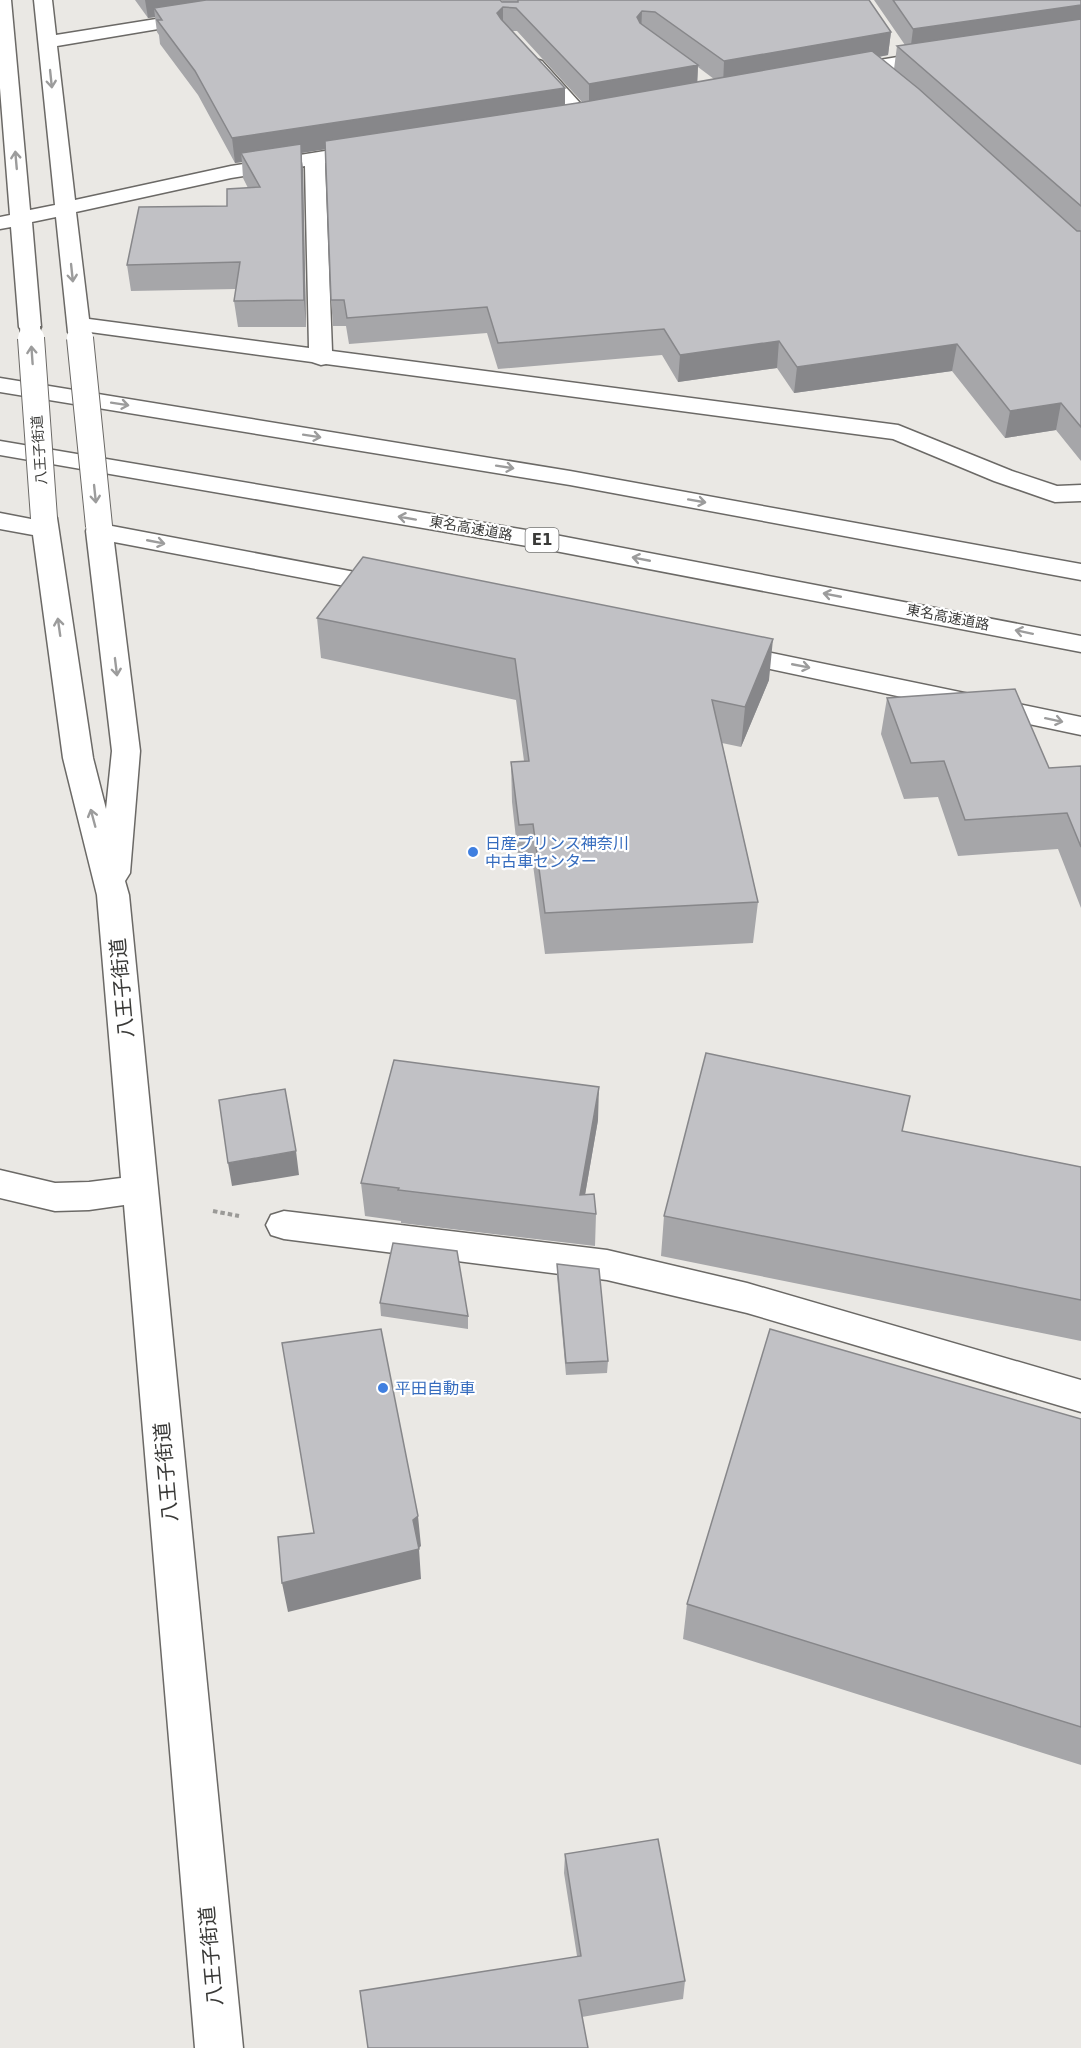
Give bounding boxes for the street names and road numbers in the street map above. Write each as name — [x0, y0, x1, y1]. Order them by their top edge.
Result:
street label: 八王子街道 — [29, 415, 49, 485]
street label: 東名高速道路 — [428, 513, 514, 543]
road number: E1 — [526, 528, 558, 552]
street label: 東名高速道路 — [905, 601, 991, 633]
street label: 八王子街道 — [106, 937, 138, 1039]
street label: 八王子街道 — [150, 1421, 182, 1523]
street label: 八王子街道 — [195, 1905, 227, 2007]

